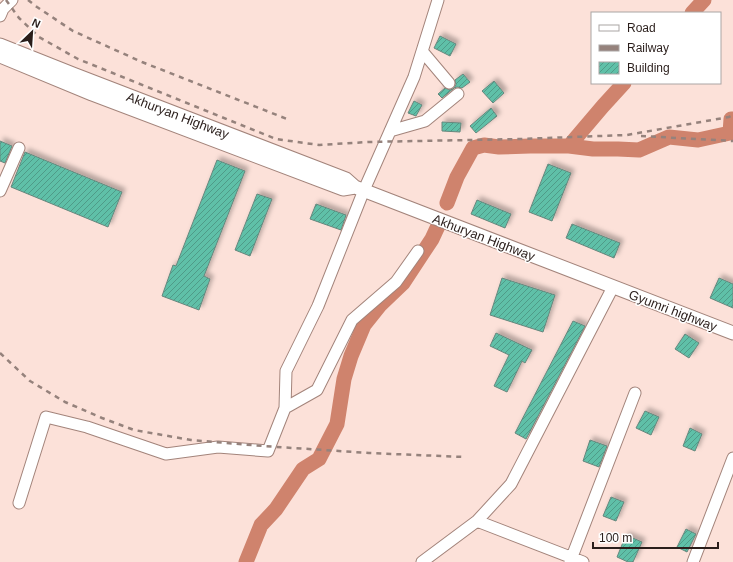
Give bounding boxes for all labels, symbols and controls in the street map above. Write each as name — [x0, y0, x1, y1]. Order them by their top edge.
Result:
north arrow — [12, 12, 52, 52]
legend — [591, 12, 721, 84]
text: N — [30, 16, 42, 30]
text: Road — [627, 21, 656, 35]
text: Railway — [627, 41, 669, 55]
text: Building — [627, 61, 670, 75]
street label: Akhuryan Highway — [125, 89, 232, 142]
street label: Akhuryan Highway — [431, 211, 538, 264]
street label: Gyumri highway — [627, 287, 719, 334]
scale bar — [593, 524, 718, 550]
text: 100 m — [599, 531, 632, 545]

